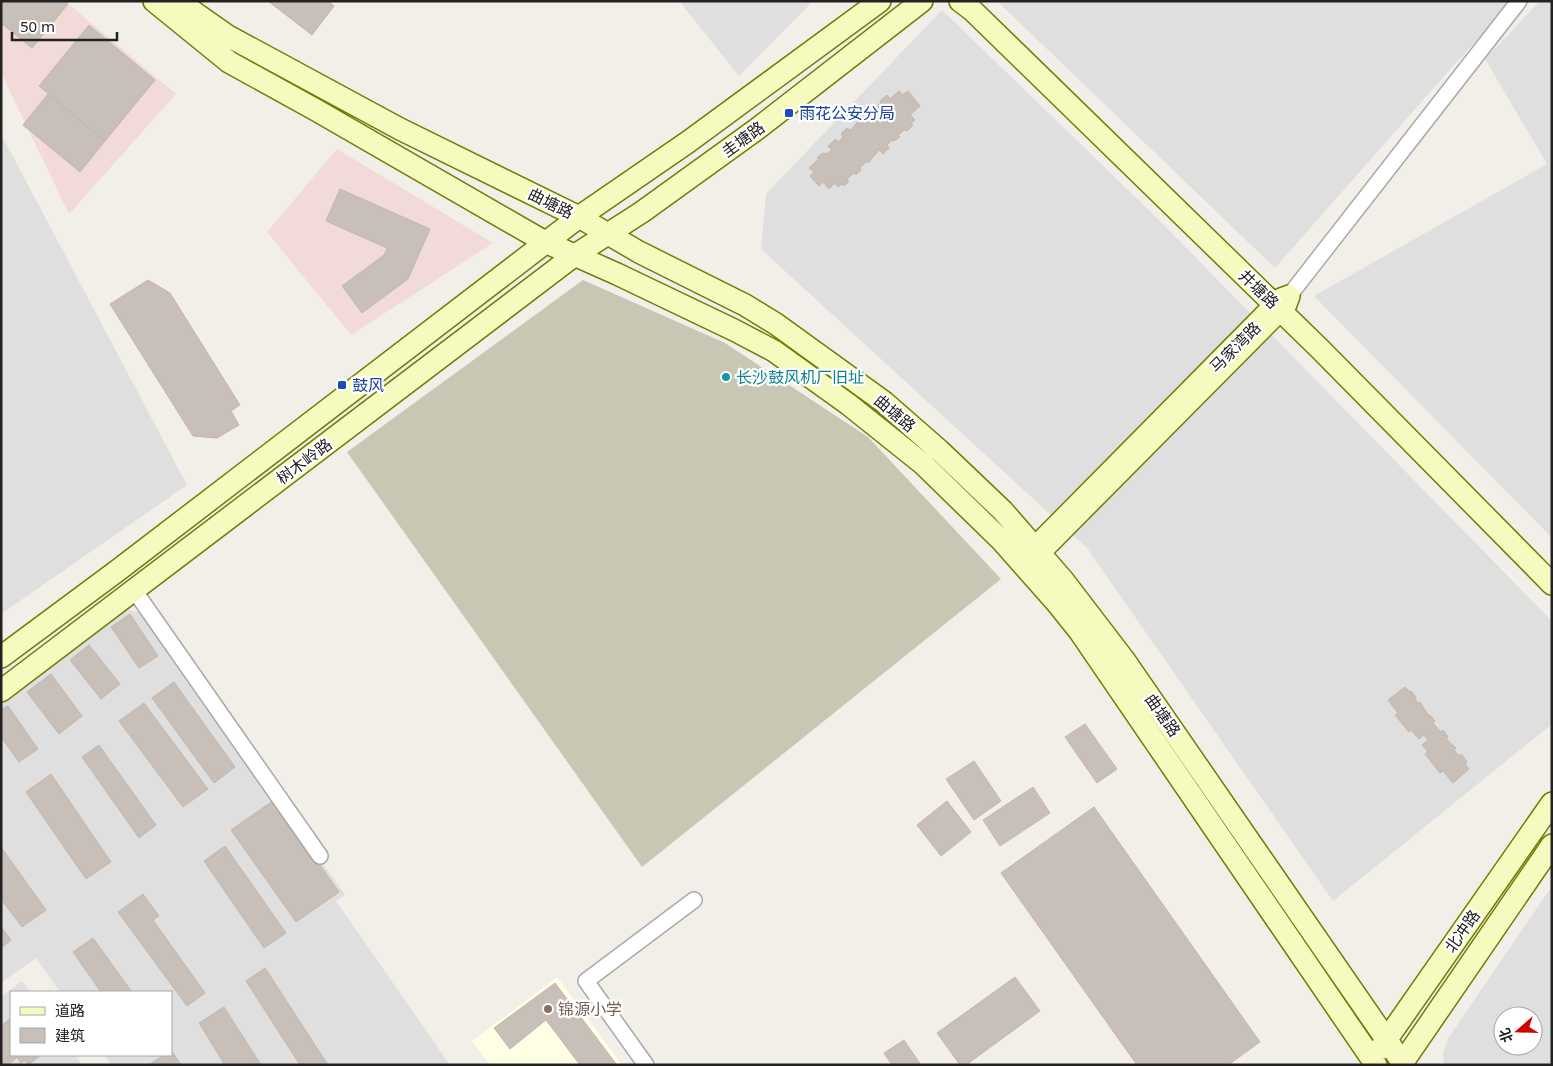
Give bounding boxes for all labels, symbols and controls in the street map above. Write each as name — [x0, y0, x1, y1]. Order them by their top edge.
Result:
scale bar — [12, 10, 118, 42]
text: 50 m — [20, 16, 55, 36]
place label: 雨花公安分局 — [799, 102, 895, 124]
marker: 雨花公安分局 — [783, 107, 795, 119]
street label: 圭塘路 — [717, 116, 769, 162]
street label: 曲塘路 — [525, 183, 577, 223]
street label: 井塘路 — [1234, 264, 1284, 314]
street label: 马家湾路 — [1205, 317, 1265, 377]
place label: 长沙鼓风机厂旧址 — [736, 366, 864, 388]
marker: 长沙鼓风机厂旧址 — [720, 371, 732, 383]
place label: 鼓风 — [352, 374, 384, 396]
marker: 鼓风 — [336, 379, 348, 391]
street label: 曲塘路 — [870, 389, 920, 437]
street label: 树木岭路 — [272, 433, 336, 489]
street label: 曲塘路 — [1140, 689, 1186, 741]
street label: 北冲路 — [1439, 905, 1485, 957]
legend — [10, 991, 172, 1056]
place label: 锦源小学 — [558, 998, 622, 1020]
text: 道路 — [55, 1000, 85, 1020]
marker: 锦源小学 — [542, 1003, 554, 1015]
north arrow — [1493, 1006, 1543, 1056]
text: 建筑 — [55, 1025, 85, 1045]
text: 北 — [1494, 1026, 1517, 1045]

